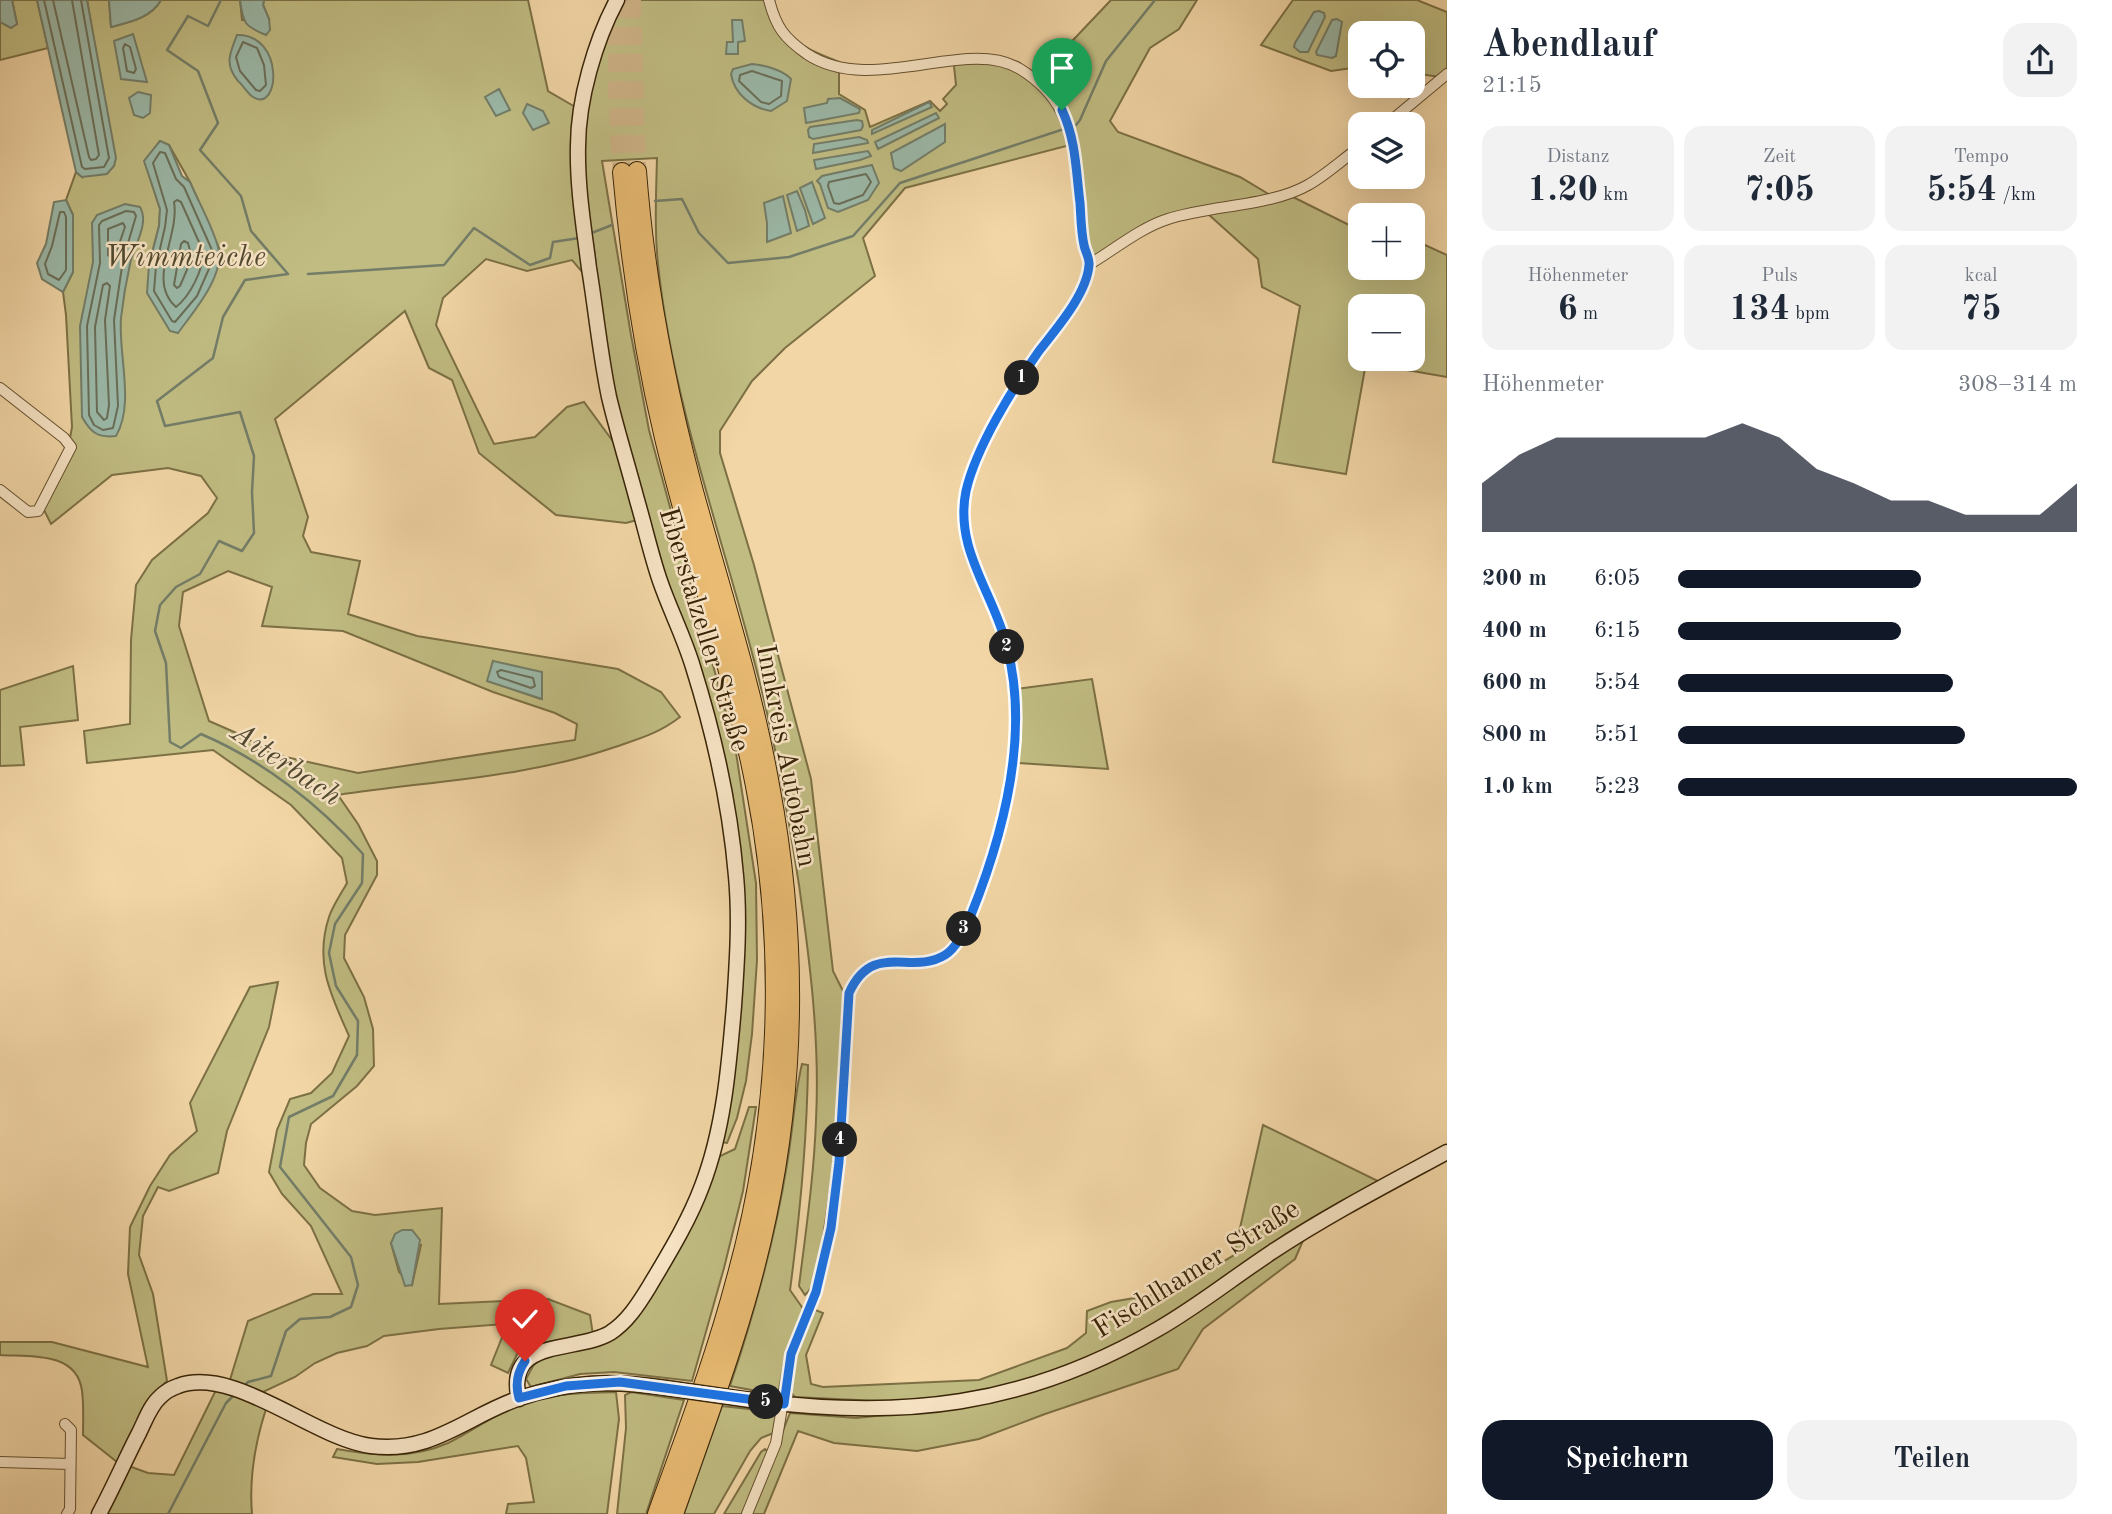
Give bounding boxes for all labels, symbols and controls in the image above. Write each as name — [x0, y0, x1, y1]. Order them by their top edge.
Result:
map controls — [1348, 21, 1425, 371]
button: locate — [1348, 21, 1425, 98]
button: share — [2003, 23, 2077, 97]
text: Abendlauf — [1482, 27, 1655, 65]
pin — [1032, 38, 1092, 110]
icon: arrive — [1043, 49, 1081, 87]
text: 21:15 — [1482, 74, 1542, 97]
button: layers — [1348, 112, 1425, 189]
text: Distanz — [1546, 148, 1609, 167]
text: Zeit — [1763, 148, 1796, 167]
text: Tempo — [1953, 148, 2009, 167]
text: 1.20 — [1527, 173, 1598, 208]
text: 7:05 — [1744, 173, 1815, 208]
text: 5:54 — [1926, 173, 1997, 208]
text: km — [1598, 186, 1628, 205]
text: /km — [1997, 186, 2036, 205]
button: + — [1348, 203, 1425, 280]
water label: Wimmteiche — [104, 243, 266, 273]
text: Höhenmeter — [1527, 267, 1628, 286]
text: Puls — [1761, 267, 1798, 286]
text: kcal — [1965, 267, 1998, 286]
text: 6 — [1557, 292, 1578, 327]
text: 134 — [1729, 292, 1790, 327]
text: 75 — [1961, 292, 2001, 327]
button: − — [1348, 294, 1425, 371]
text: m — [1578, 305, 1598, 324]
text: bpm — [1790, 305, 1830, 324]
pin: 1 — [1004, 360, 1040, 396]
text: 1 — [1016, 368, 1027, 387]
text: Höhenmeter — [1482, 373, 1604, 396]
text: 308–314 m — [1958, 373, 2077, 396]
street label: Eberstalzeller Straße — [652, 504, 754, 756]
text: 200 m — [1482, 567, 1547, 590]
text: 6:05 — [1594, 567, 1640, 590]
text: 400 m — [1482, 619, 1547, 642]
text: 6:15 — [1594, 619, 1640, 642]
pin: 2 — [990, 630, 1024, 664]
text: 2 — [1001, 637, 1012, 656]
street label: Innkreis Autobahn — [750, 642, 820, 870]
text: 600 m — [1482, 671, 1547, 694]
text: 5:54 — [1594, 671, 1640, 694]
water label: Aiterbach — [224, 716, 346, 812]
text: 800 m — [1482, 723, 1547, 746]
text: 5:51 — [1594, 723, 1640, 746]
text: 1.0 km — [1482, 775, 1553, 798]
text: 5:23 — [1594, 775, 1640, 798]
pin: 3 — [946, 912, 982, 946]
text: 3 — [958, 919, 969, 938]
pin: 4 — [822, 1122, 858, 1158]
text: 4 — [834, 1130, 845, 1149]
street label: Fischlhamer Straße — [1089, 1195, 1305, 1345]
pin — [495, 1289, 555, 1361]
icon: check — [506, 1300, 544, 1338]
pin: 5 — [748, 1384, 784, 1420]
text: 5 — [760, 1392, 771, 1411]
button: Speichern — [1482, 1420, 1773, 1500]
button: Teilen — [1787, 1420, 2077, 1500]

